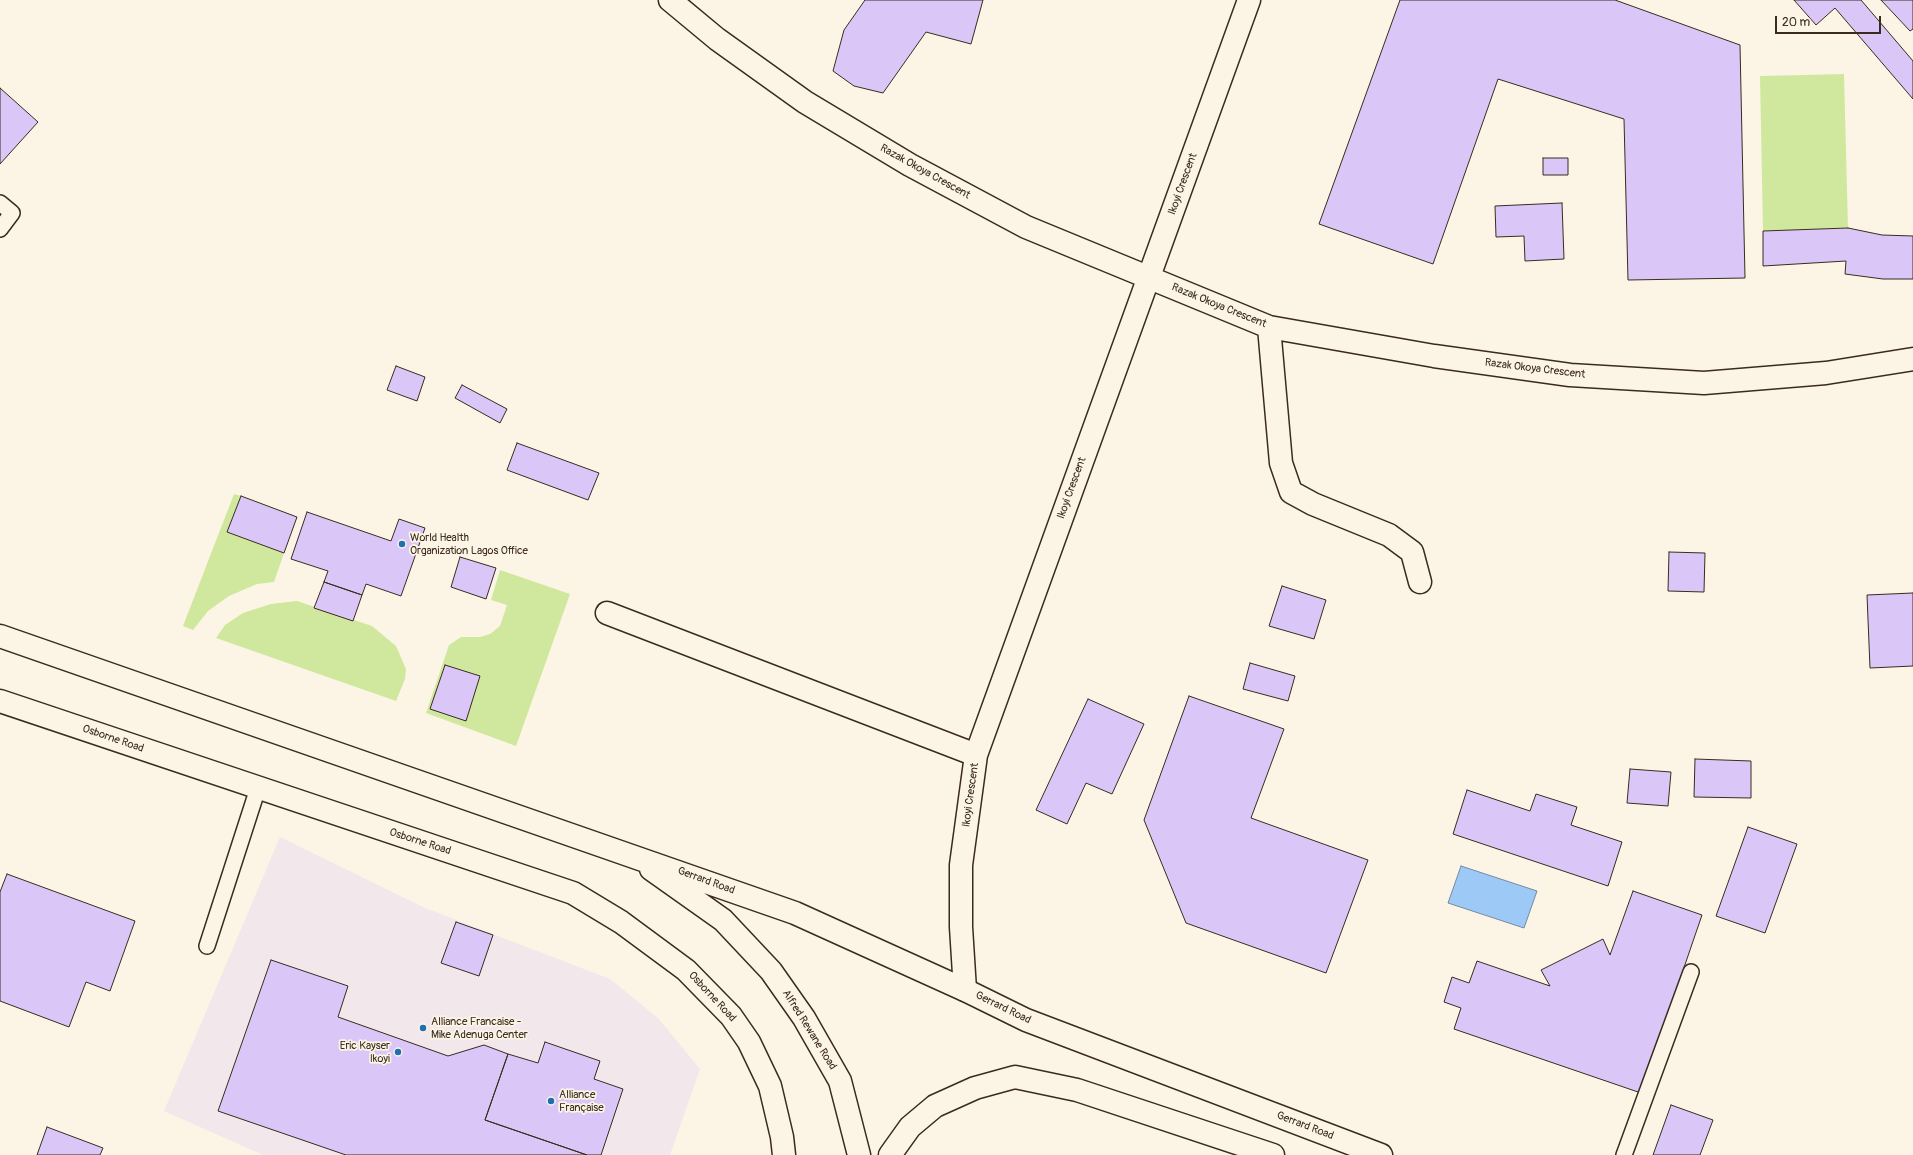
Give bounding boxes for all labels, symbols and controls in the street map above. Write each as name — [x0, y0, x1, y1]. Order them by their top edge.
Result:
scale bar — [1777, 8, 1883, 34]
text: 20 m — [1782, 15, 1810, 30]
street label: Razak Okoya Crescent — [878, 142, 972, 202]
street label: Ikoyi Crescent — [1166, 151, 1200, 217]
street label: Razak Okoya Crescent — [1170, 281, 1268, 331]
street label: Razak Okoya Crescent — [1484, 356, 1586, 382]
street label: Ikoyi Crescent — [1055, 455, 1089, 521]
place label: World Health Organization Lagos Office — [410, 531, 528, 557]
marker: World Health Organization Lagos Office — [397, 539, 407, 549]
street label: Osborne Road — [81, 722, 145, 756]
street label: Ikoyi Crescent — [960, 762, 982, 828]
street label: Osborne Road — [388, 826, 452, 858]
street label: Gerrard Road — [676, 865, 736, 897]
street label: Osborne Road — [685, 969, 739, 1025]
street label: Alfred Rewane Road — [779, 988, 839, 1072]
street label: Gerrard Road — [973, 989, 1033, 1027]
place label: Alliance Francaise - Mike Adenuga Center — [431, 1015, 528, 1041]
marker: Alliance Francaise - Mike Adenuga Center — [418, 1023, 428, 1033]
place label: Eric Kayser Ikoyi — [340, 1039, 390, 1065]
marker: Eric Kayser Ikoyi — [393, 1047, 403, 1057]
place label: Alliance Française — [559, 1088, 604, 1114]
marker: Alliance Française — [546, 1096, 556, 1106]
street label: Gerrard Road — [1275, 1109, 1335, 1143]

